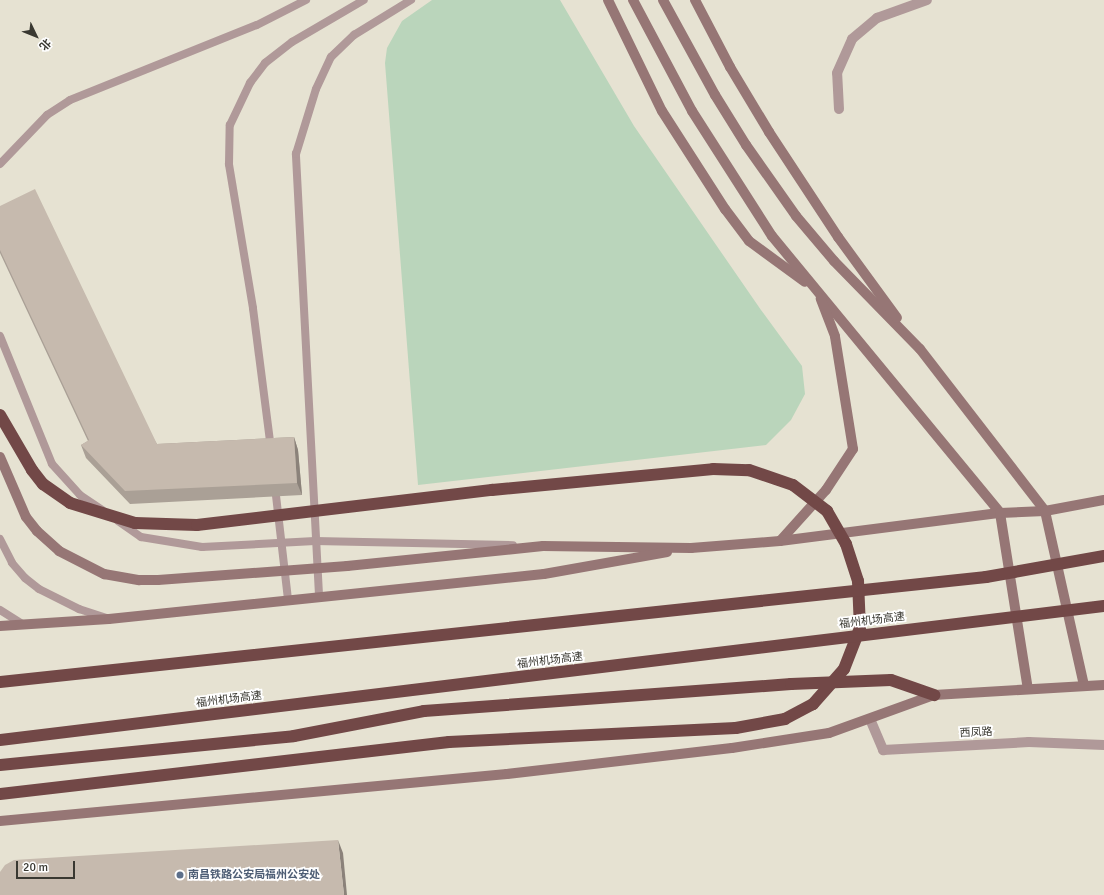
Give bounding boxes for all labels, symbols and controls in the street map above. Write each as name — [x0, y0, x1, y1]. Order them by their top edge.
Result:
north arrow — [16, 16, 56, 56]
text: 北 — [37, 36, 54, 53]
street label: 福州机场高速 — [838, 610, 906, 632]
street label: 福州机场高速 — [516, 650, 584, 672]
street label: 福州机场高速 — [195, 689, 263, 711]
street label: 西凤路 — [959, 726, 993, 740]
scale bar — [18, 853, 77, 879]
text: 20 m — [23, 860, 48, 875]
place label: 南昌铁路公安局福州公安处 — [188, 868, 320, 882]
marker: 南昌铁路公安局福州公安处 — [175, 870, 185, 880]

